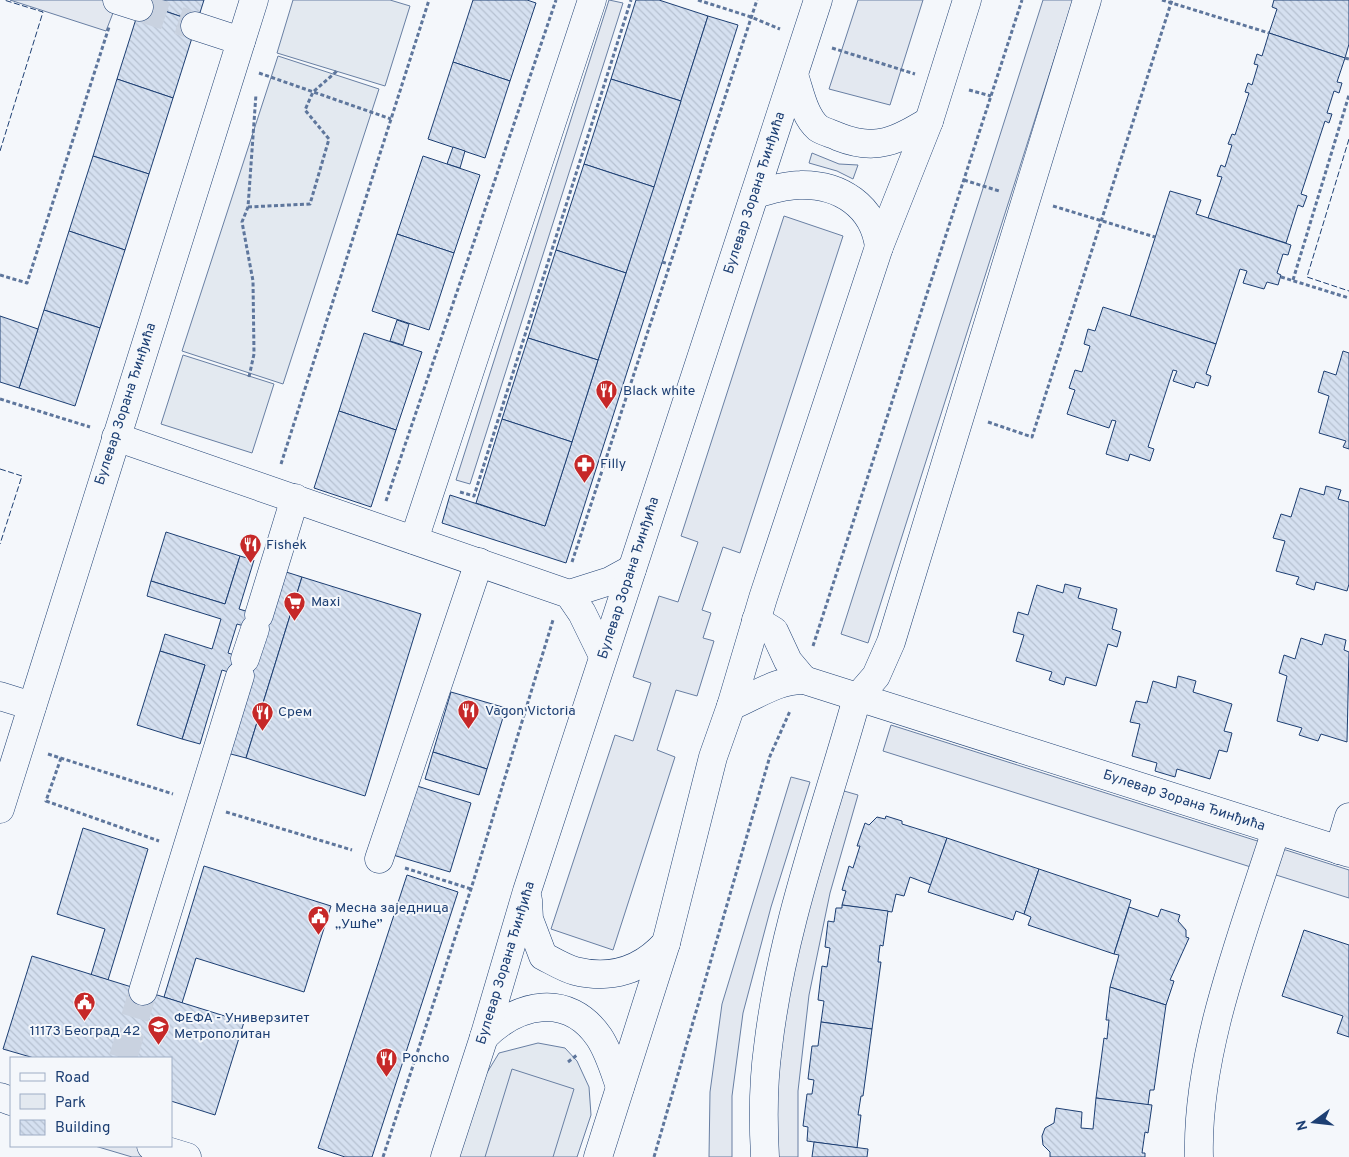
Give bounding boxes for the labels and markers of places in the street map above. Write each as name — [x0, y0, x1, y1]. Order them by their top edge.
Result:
restaurant icon: Black white — [595, 379, 619, 410]
place label: Black white — [623, 383, 695, 400]
pharmacy icon: Filly — [572, 452, 596, 483]
place label: Filly — [600, 456, 626, 473]
restaurant icon: Fishek — [238, 533, 262, 564]
place label: Fishek — [266, 537, 307, 554]
supermarket icon: Maxi — [283, 590, 307, 621]
place label: Maxi — [311, 594, 340, 611]
restaurant icon: Vagon Victoria — [457, 699, 481, 730]
restaurant icon: Срем — [250, 700, 274, 731]
place label: Vagon Victoria — [485, 703, 576, 720]
place label: Срем — [278, 704, 312, 721]
place label: Месна заједница „Ушће” — [335, 900, 449, 933]
public building icon: Месна заједница „Ушће” — [307, 904, 331, 935]
public building icon: 11173 Београд 42 — [73, 991, 97, 1022]
place label: ФЕФА - Универзитет Метрополитан — [174, 1010, 310, 1043]
school or university icon: ФЕФА - Универзитет Метрополитан — [146, 1014, 170, 1045]
place label: 11173 Београд 42 — [30, 1023, 140, 1040]
restaurant icon: Poncho — [374, 1046, 398, 1077]
place label: Poncho — [402, 1050, 450, 1067]

